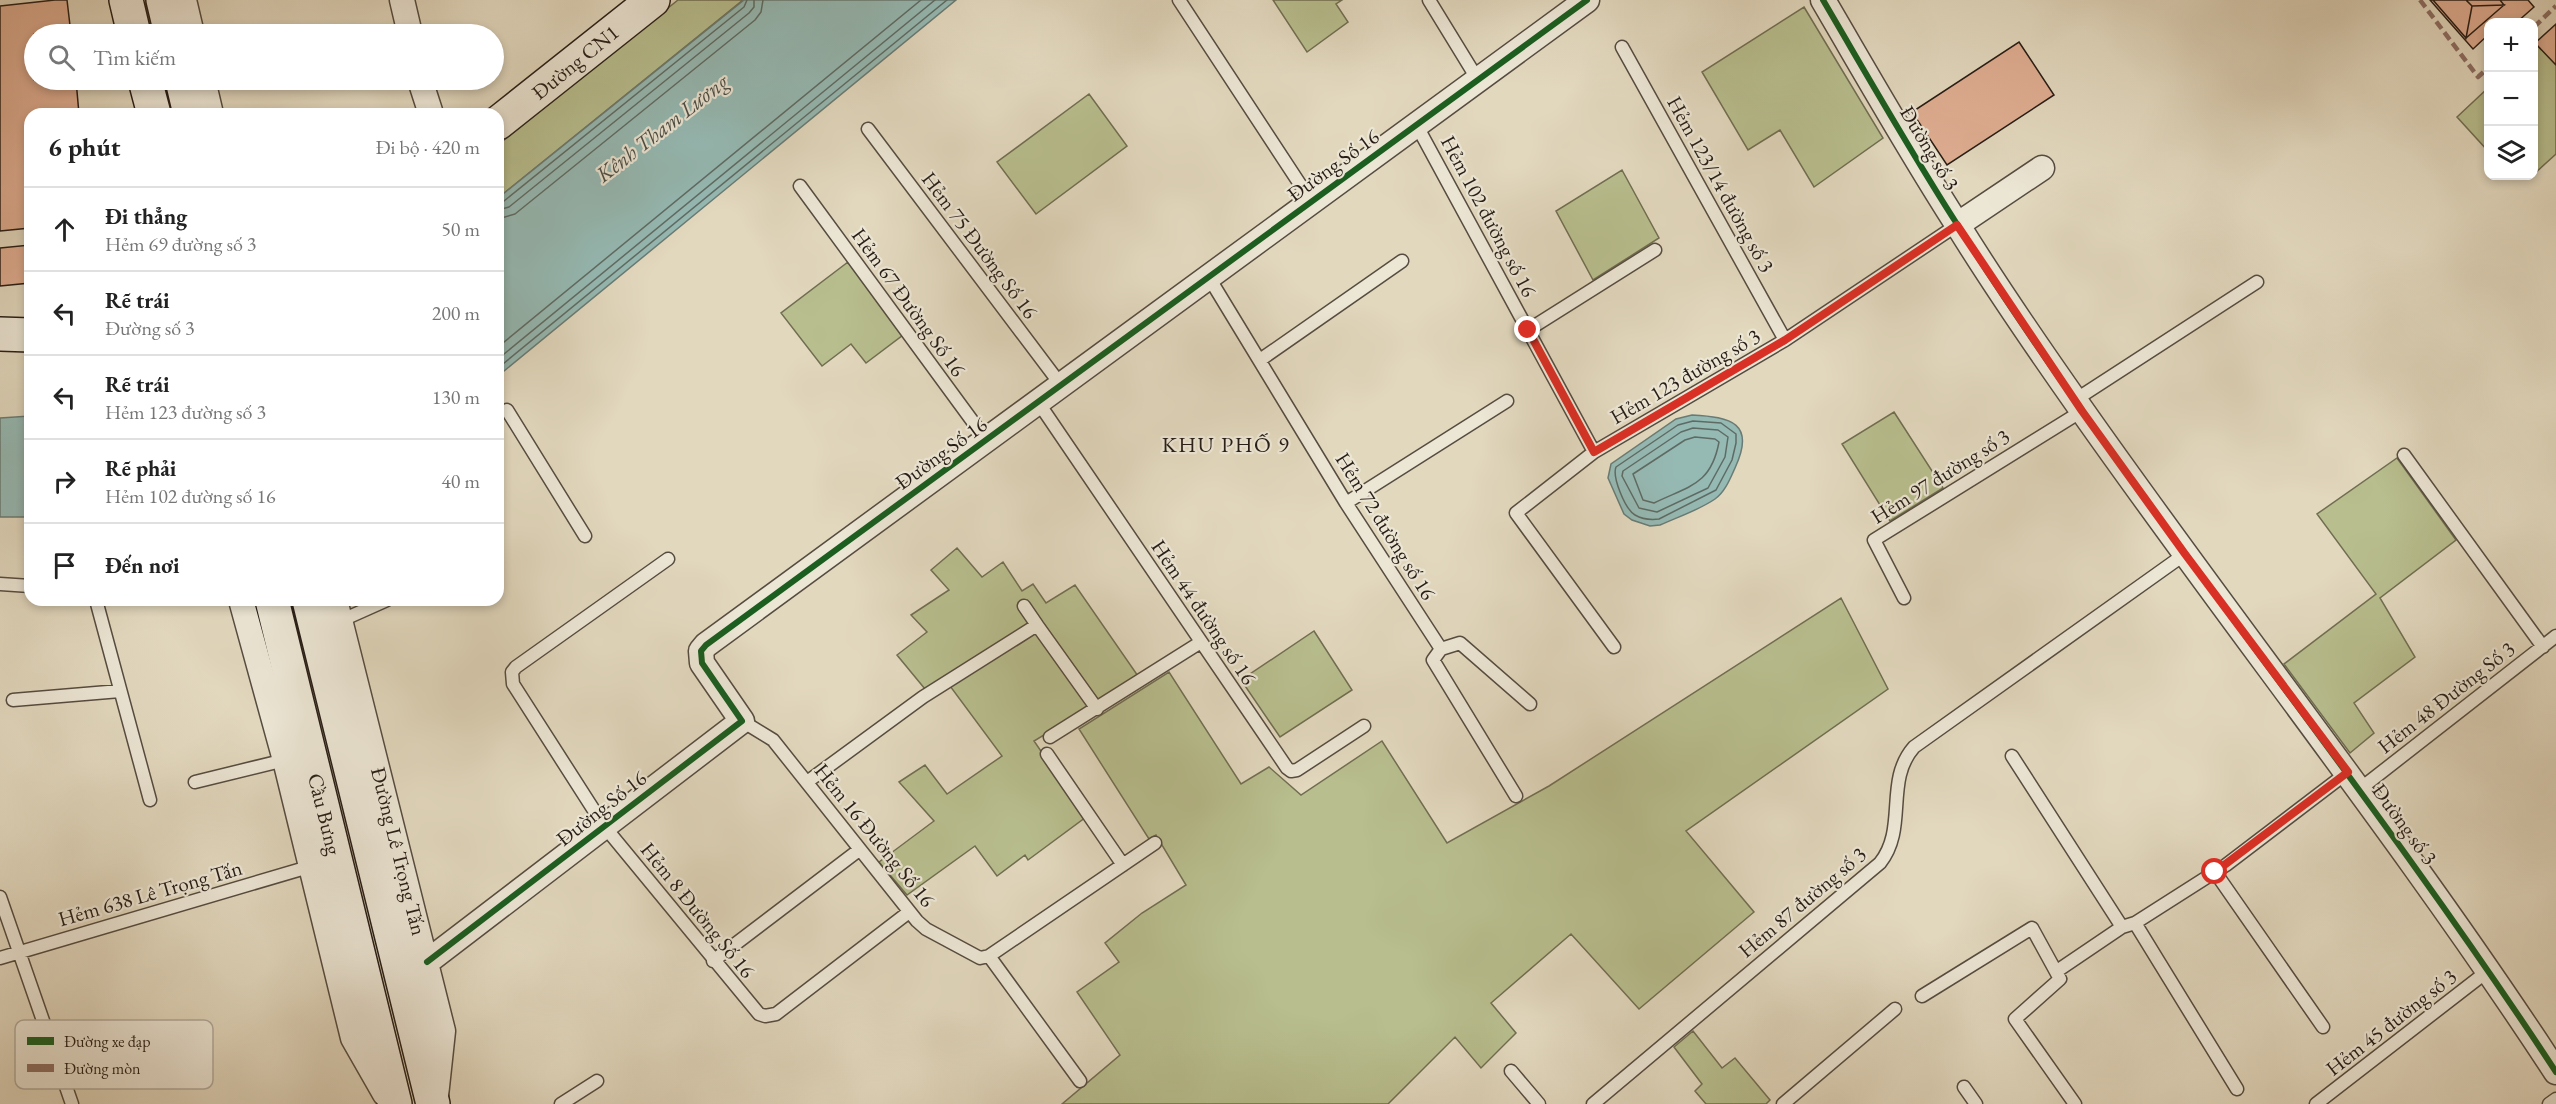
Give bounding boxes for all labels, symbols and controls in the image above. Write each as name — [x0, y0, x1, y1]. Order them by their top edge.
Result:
map controls — [2484, 18, 2538, 180]
button: + — [2484, 18, 2538, 72]
street label: Đường CN1 — [526, 19, 624, 105]
search box — [24, 24, 504, 90]
icon: search — [45, 41, 78, 74]
text: Tìm kiếm — [93, 43, 176, 72]
water label: Kênh Tham Lương — [589, 67, 735, 189]
button: − — [2484, 72, 2538, 126]
street label: Hẻm 123/14 đường số 3 — [1661, 91, 1781, 277]
street label: Đường số 3 — [1894, 101, 1966, 195]
street label: Đường Số 16 — [1282, 123, 1384, 207]
button: layers — [2484, 126, 2538, 180]
text: 6 phút — [48, 130, 120, 164]
street label: Hẻm 102 đường số 16 — [1435, 131, 1543, 301]
text: Đi bộ · 420 m — [375, 134, 480, 160]
street label: Hẻm 75 Đường Số 16 — [916, 166, 1044, 324]
text: Đi thẳng — [105, 202, 187, 231]
icon: ahead — [48, 213, 81, 246]
text: 50 m — [441, 216, 480, 242]
street label: Hẻm 67 Đường Số 16 — [846, 222, 972, 382]
text: Hẻm 69 đường số 3 — [105, 231, 256, 257]
text: Rẽ trái — [105, 286, 170, 315]
icon: left — [48, 297, 81, 330]
text: 200 m — [432, 300, 480, 326]
text: Đường số 3 — [105, 315, 195, 341]
route end — [1514, 316, 1540, 342]
street label: Hẻm 123 đường số 3 — [1605, 322, 1765, 430]
text: Rẽ trái — [105, 370, 170, 399]
icon: left — [48, 381, 81, 414]
text: 130 m — [432, 384, 480, 410]
text: Hẻm 123 đường số 3 — [105, 399, 266, 425]
street label: Đường Số 16 — [890, 411, 992, 495]
street label: Hẻm 97 đường số 3 — [1865, 422, 2015, 530]
district label: KHU PHỐ 9 — [1162, 430, 1290, 459]
street label: Hẻm 72 đường số 16 — [1330, 447, 1442, 605]
text: Rẽ phải — [105, 454, 176, 483]
icon: right — [48, 465, 81, 498]
text: 40 m — [441, 468, 480, 494]
text: Hẻm 102 đường số 16 — [105, 483, 276, 509]
street label: Hẻm 44 đường số 16 — [1146, 534, 1262, 690]
icon: arrive — [48, 549, 81, 582]
text: Đến nơi — [105, 551, 180, 580]
street label: Hẻm 48 Đường Số 3 — [2372, 635, 2520, 759]
street label: Hẻm 16 Đường Số 16 — [809, 758, 941, 912]
street label: Đường Lê Trọng Tấn — [365, 764, 433, 938]
street label: Đường Số 16 — [550, 764, 652, 852]
street label: Cầu Bưng — [302, 771, 348, 858]
street label: Đường số 3 — [2366, 778, 2444, 870]
street label: Hẻm 8 Đường Số 16 — [635, 837, 761, 983]
street label: Hẻm 87 đường số 3 — [1732, 841, 1872, 963]
street label: Hẻm 638 Lê Trọng Tấn — [55, 854, 245, 932]
route start — [2201, 858, 2227, 884]
street label: Hẻm 45 đường số 3 — [2320, 962, 2462, 1082]
legend — [15, 1020, 213, 1089]
text: Đường xe đạp — [64, 1031, 150, 1052]
text: Đường mòn — [64, 1058, 141, 1079]

